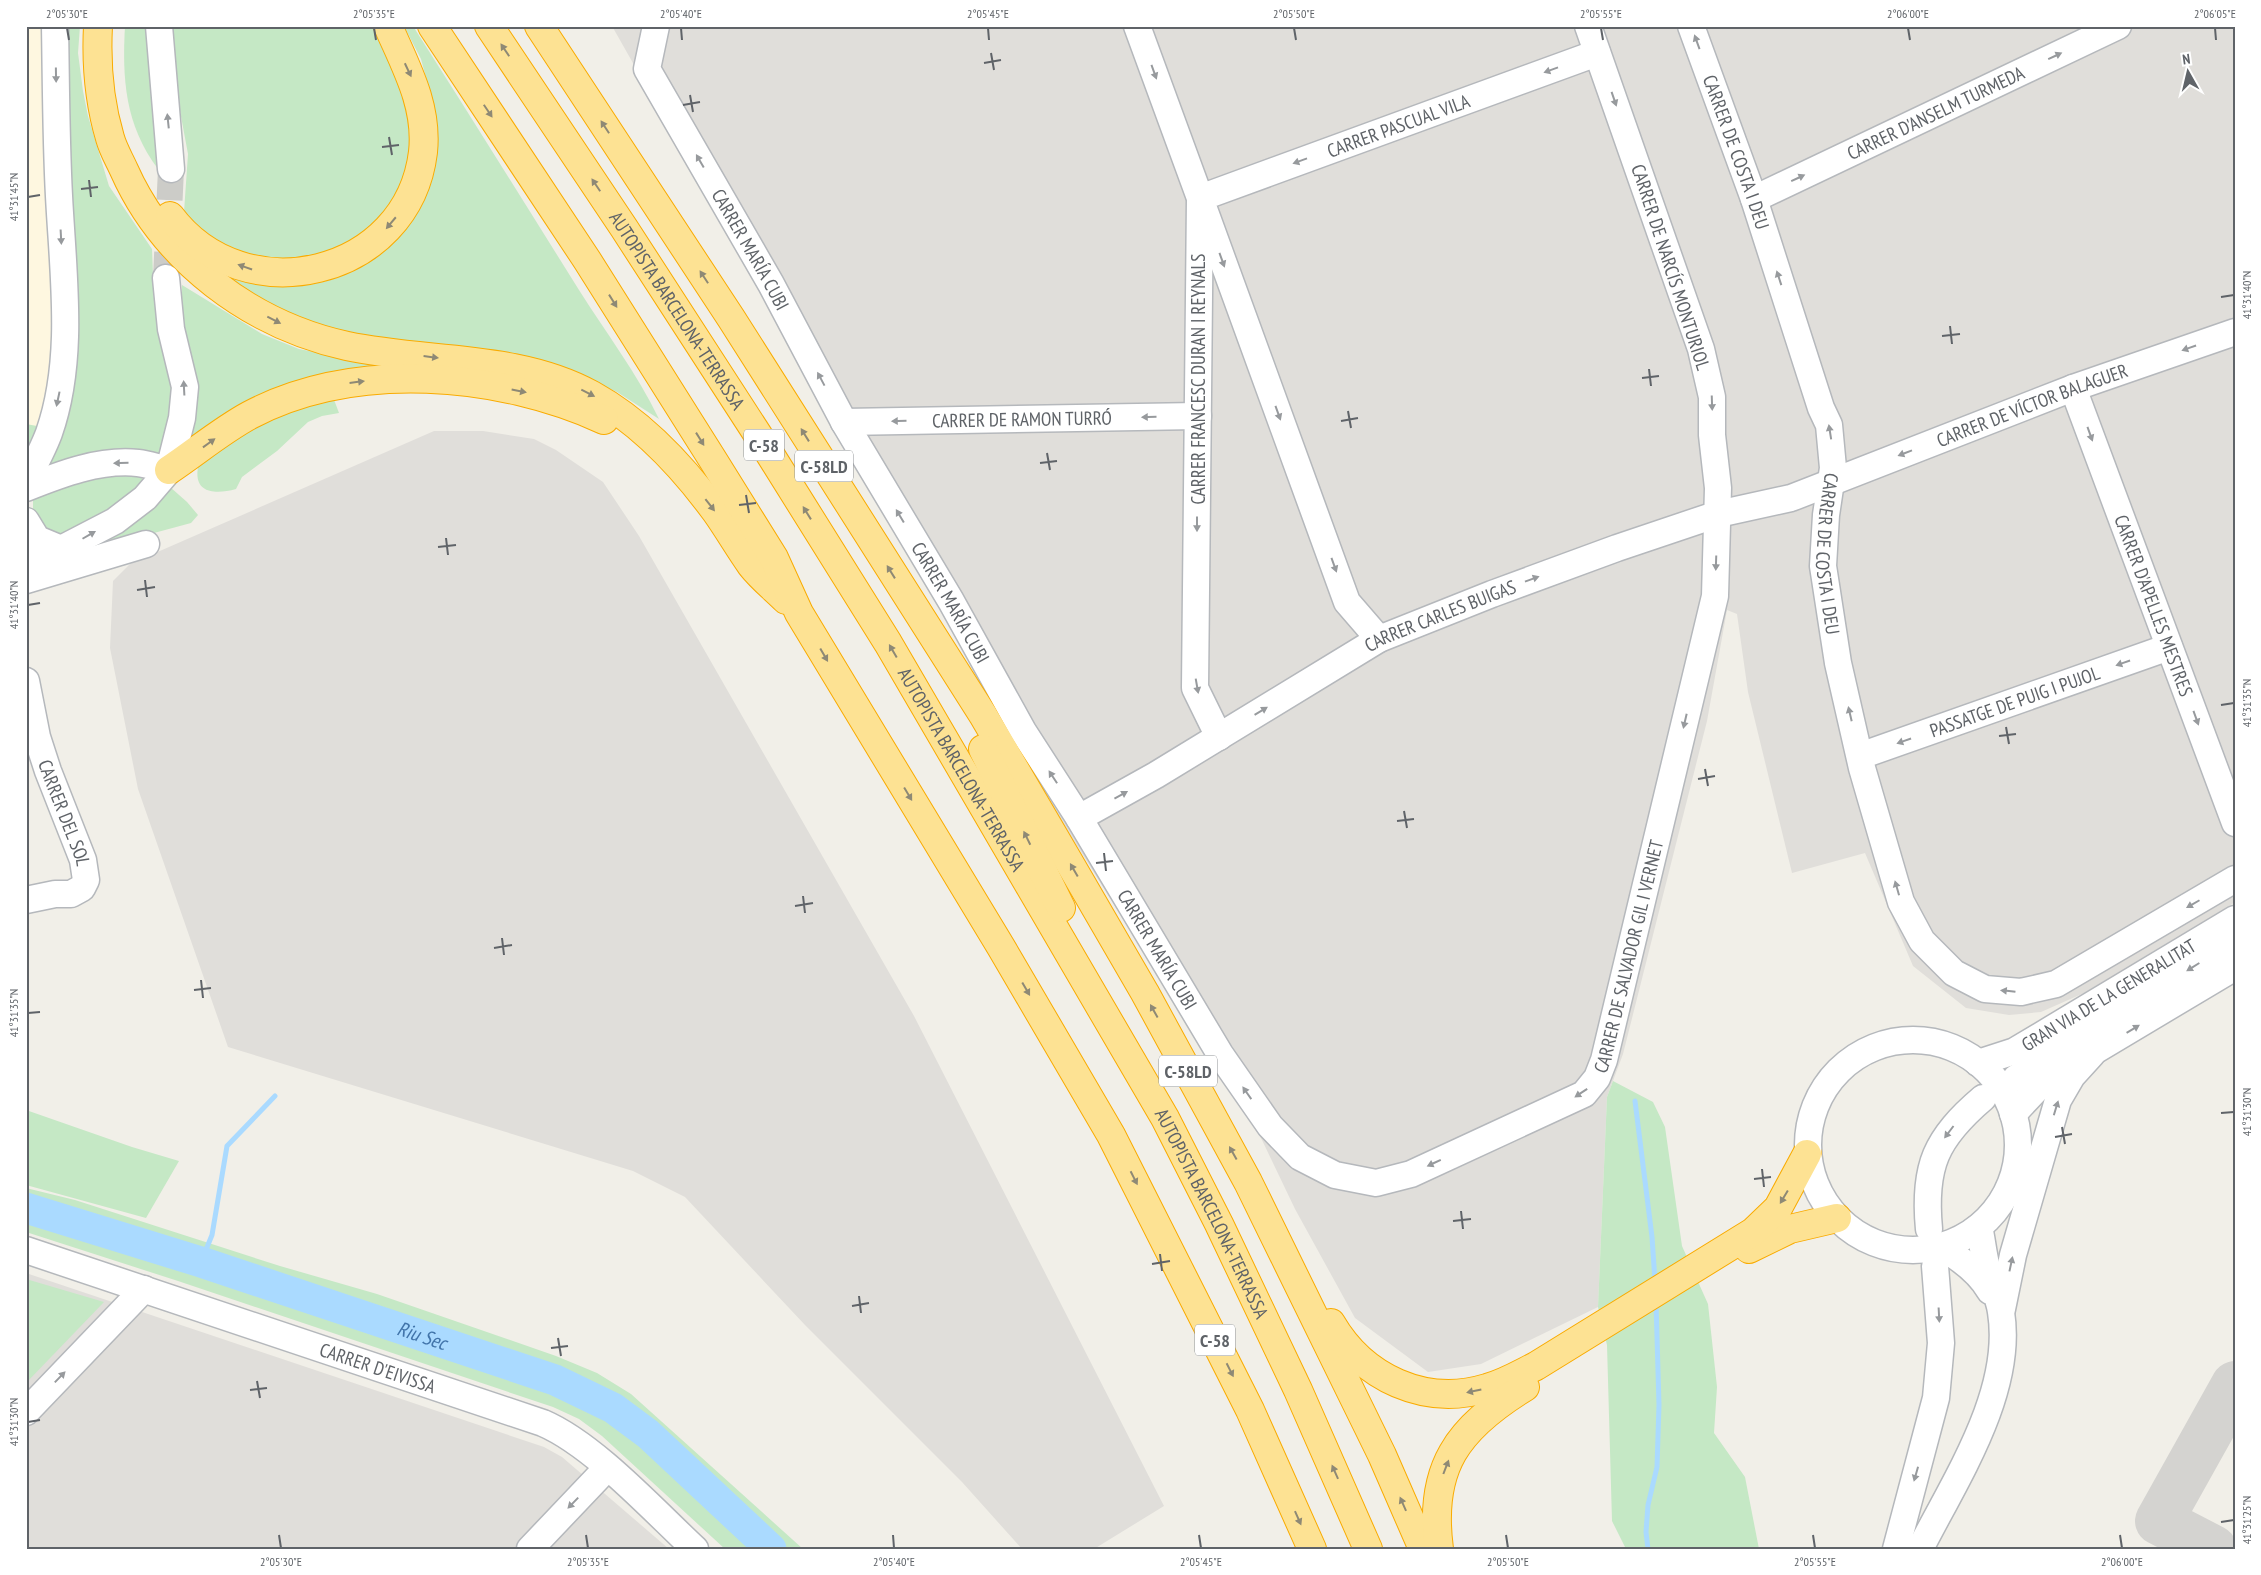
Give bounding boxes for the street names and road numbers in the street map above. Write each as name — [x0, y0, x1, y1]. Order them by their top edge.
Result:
street label: CARRER D'ANSELM TURMEDA — [1843, 60, 2028, 165]
street label: CARRER DE COSTA I DEU — [1698, 72, 1775, 232]
street label: CARRER PASCUAL VILA — [1324, 89, 1473, 163]
street label: CARRER DE NARCÍS MONTURIOL — [1626, 161, 1716, 373]
street label: CARRER MARÍA CUBI — [707, 184, 795, 314]
street label: AUTOPISTA BARCELONA-TERRASSA — [604, 207, 750, 414]
street label: CARRER FRANCESC DURAN I REYNALS — [1186, 254, 1210, 505]
street label: CARRER DE VÍCTOR BALAGUER — [1933, 358, 2131, 452]
street label: CARRER DE RAMON TURRÓ — [932, 405, 1112, 433]
road number: C-58 — [744, 430, 784, 460]
road number: C-58LD — [795, 451, 853, 482]
street label: CARRER DE COSTA I DEU — [1811, 472, 1845, 636]
street label: CARRER D'APELLES MESTRES — [2109, 511, 2199, 700]
street label: CARRER MARÍA CUBI — [906, 538, 995, 667]
street label: CARRER CARLES BUIGAS — [1360, 574, 1519, 657]
street label: PASSATGE DE PUIG I PUJOL — [1927, 660, 2103, 742]
street label: AUTOPISTA BARCELONA-TERRASSA — [893, 663, 1030, 875]
street label: CARRER DEL SOL — [33, 757, 96, 868]
street label: CARRER DE SALVADOR GIL I VERNET — [1588, 837, 1668, 1076]
street label: CARRER MARÍA CUBI — [1112, 885, 1203, 1014]
street label: GRAN VIA DE LA GENERALITAT — [2017, 933, 2200, 1056]
road number: C-58LD — [1159, 1056, 1217, 1086]
street label: AUTOPISTA BARCELONA-TERRASSA — [1150, 1104, 1274, 1322]
road number: C-58 — [1195, 1324, 1235, 1356]
street label: CARRER D'EIVISSA — [317, 1337, 439, 1398]

